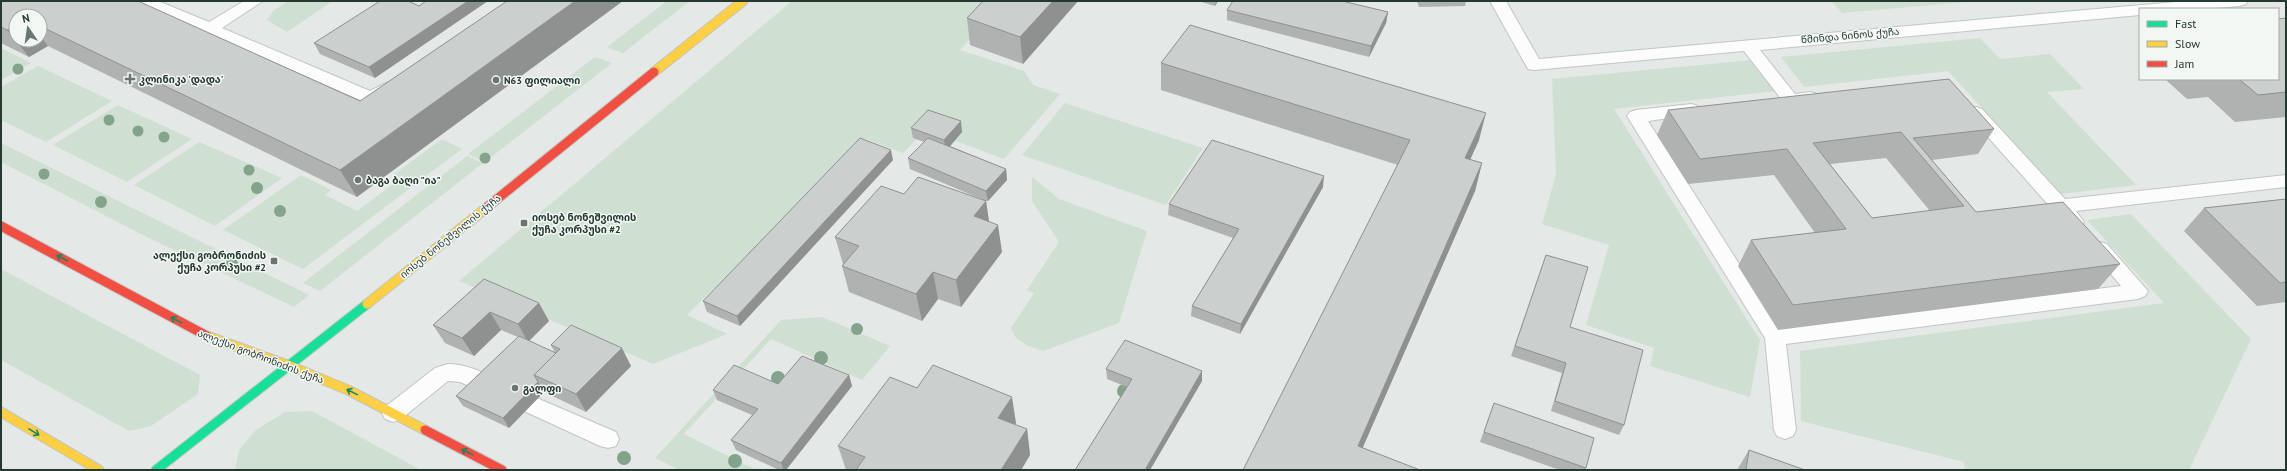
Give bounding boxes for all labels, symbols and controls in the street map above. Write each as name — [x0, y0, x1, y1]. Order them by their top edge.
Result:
north arrow — [8, 8, 48, 48]
legend — [2139, 8, 2279, 80]
text: N — [21, 11, 31, 26]
text: Fast — [2175, 16, 2196, 31]
street label: წმინდა ნინოს ქუჩა — [1800, 25, 1900, 46]
text: Slow — [2175, 36, 2200, 51]
text: Jam — [2174, 56, 2194, 71]
marker: კლინიკა 'დადა' — [124, 73, 136, 85]
place label: კლინიკა 'დადა' — [139, 73, 224, 86]
place label: N63 ფილიალი — [504, 74, 580, 87]
marker: N63 ფილიალი — [491, 75, 501, 85]
place label: ბაგა ბაღი "ია" — [366, 174, 441, 187]
marker: ბაგა ბაღი "ია" — [353, 175, 363, 185]
street label: იოსებ ნონეშვილის ქუჩა — [397, 192, 503, 281]
place label: იოსებ ნონეშვილის ქუჩა კორპუსი #2 — [532, 211, 636, 236]
marker: იოსებ ნონეშვილის ქუჩა კორპუსი #2 — [519, 218, 529, 228]
place label: ალექსი გობრონიძის ქუჩა კორპუსი #2 — [153, 249, 266, 274]
one-way arrow — [56, 254, 68, 262]
marker: ალექსი გობრონიძის ქუჩა კორპუსი #2 — [269, 256, 279, 266]
one-way arrow — [170, 315, 182, 323]
street label: ალექსი გობრონიძის ქუჩა — [196, 326, 326, 387]
place label: გალფი — [523, 382, 561, 395]
marker: გალფი — [510, 383, 520, 393]
one-way arrow — [346, 388, 358, 395]
one-way arrow — [28, 428, 40, 436]
one-way arrow — [462, 448, 474, 455]

